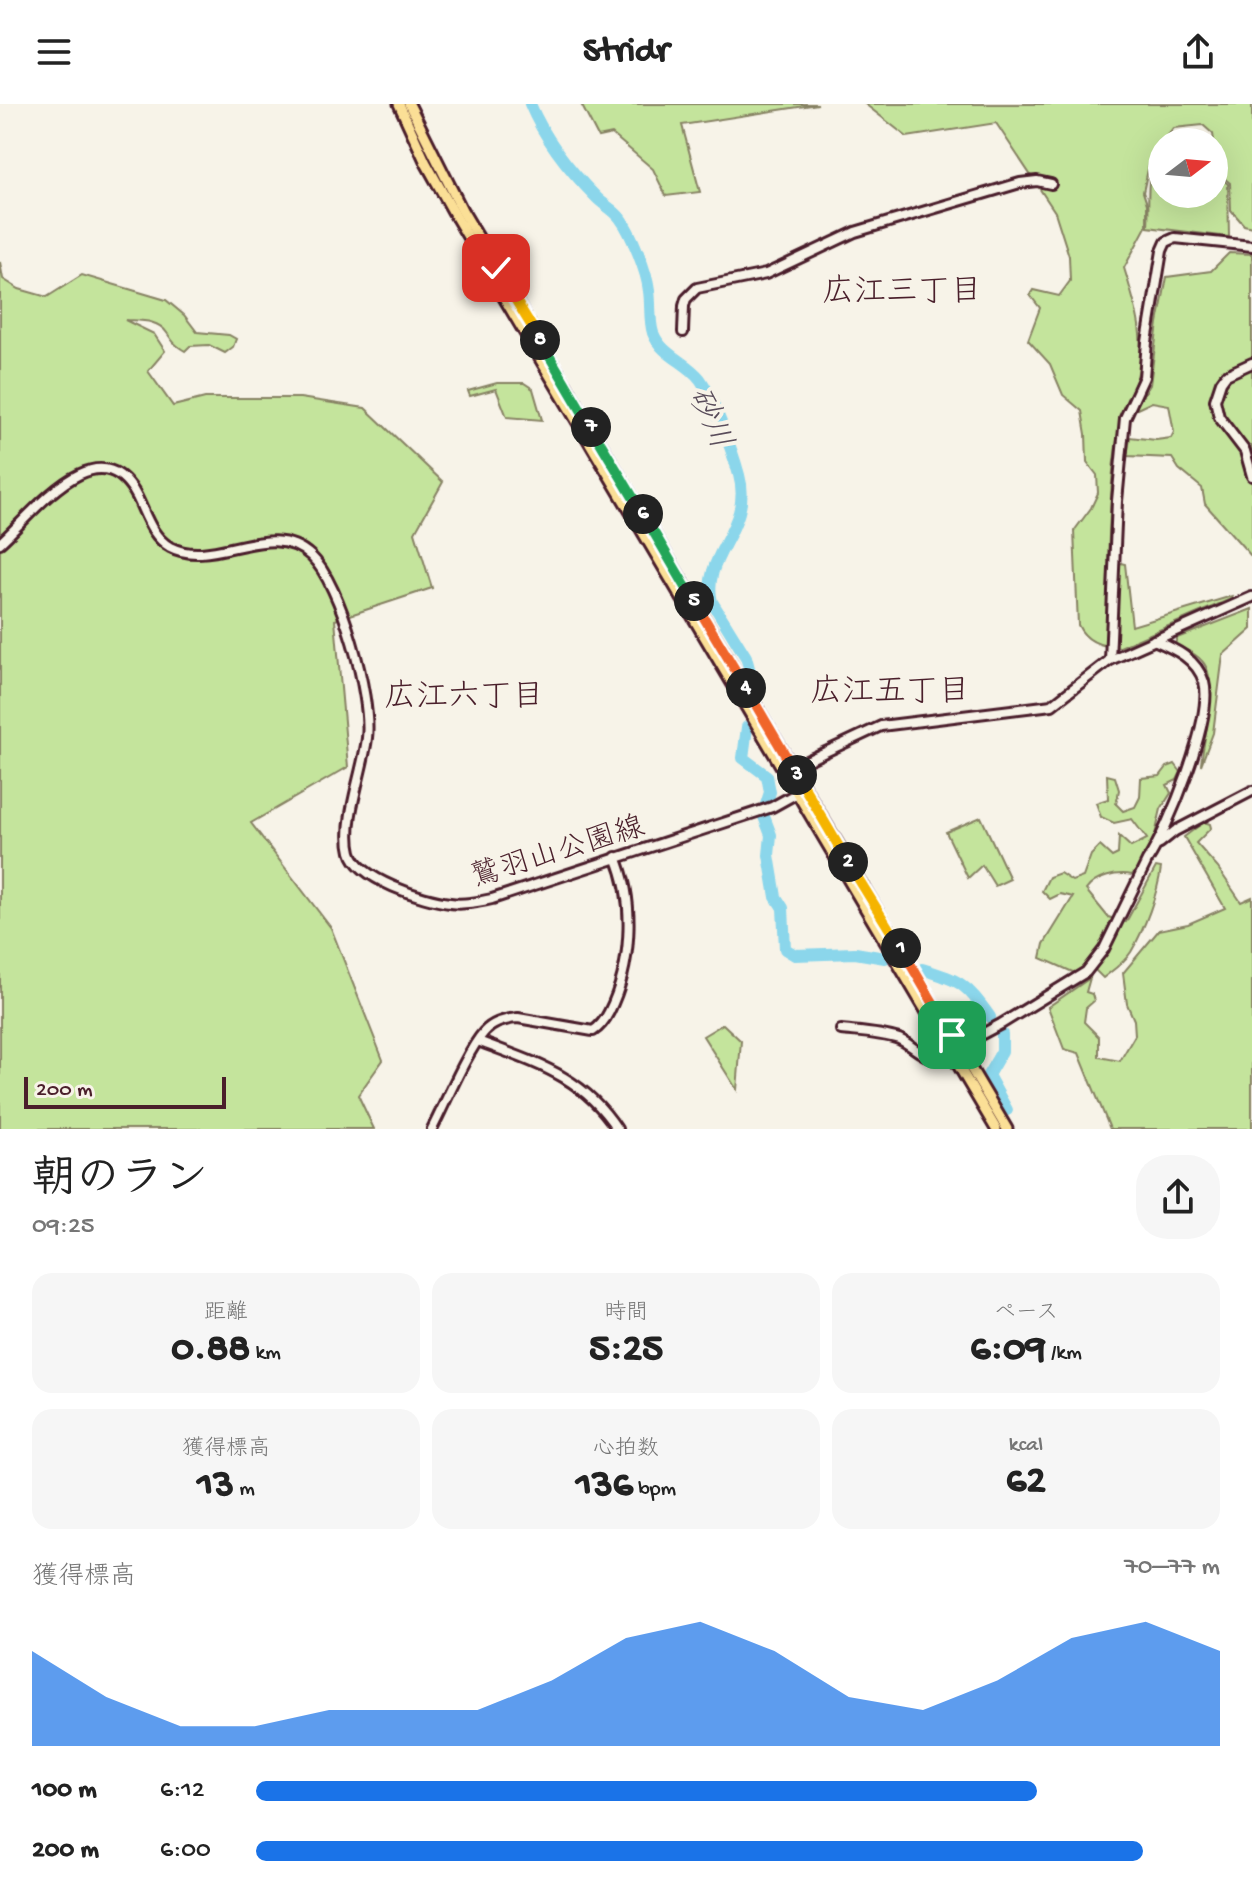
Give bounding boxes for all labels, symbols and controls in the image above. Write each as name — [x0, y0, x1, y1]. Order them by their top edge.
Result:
icon: menu — [32, 30, 76, 74]
icon: share — [1176, 30, 1220, 74]
text: Stridr — [583, 31, 669, 74]
north arrow — [1148, 128, 1228, 208]
map controls — [1148, 128, 1228, 208]
pin — [462, 234, 530, 302]
icon: check — [474, 246, 518, 290]
district label: 広江三丁目 — [822, 274, 982, 313]
pin: 8 — [520, 320, 560, 360]
text: 8 — [534, 327, 546, 353]
water label: 砂川 — [677, 382, 739, 456]
pin: 7 — [571, 407, 611, 447]
text: 7 — [585, 414, 597, 440]
pin: 6 — [623, 494, 663, 534]
text: 6 — [637, 501, 649, 527]
pin: 5 — [674, 581, 714, 621]
text: 5 — [688, 588, 700, 614]
pin: 4 — [726, 668, 766, 708]
district label: 広江五丁目 — [810, 674, 970, 713]
text: 4 — [741, 675, 751, 701]
district label: 広江六丁目 — [384, 679, 544, 718]
pin: 3 — [777, 755, 817, 795]
text: 3 — [791, 762, 803, 788]
street label: 鷲羽山公園線 — [467, 809, 649, 897]
pin: 2 — [828, 842, 868, 882]
text: 2 — [843, 849, 853, 875]
pin: 1 — [881, 928, 921, 968]
text: 1 — [897, 935, 905, 961]
pin — [918, 1001, 986, 1069]
icon: arrive — [930, 1013, 974, 1057]
scale bar — [24, 1073, 226, 1109]
text: 200 m — [36, 1078, 93, 1104]
button: share — [1136, 1155, 1220, 1239]
text: 朝のラン — [32, 1156, 208, 1208]
text: 09:25 — [32, 1212, 94, 1243]
text: 距離 — [204, 1301, 248, 1327]
text: 時間 — [604, 1301, 648, 1327]
text: ペース — [994, 1301, 1058, 1327]
text: 0.88 — [171, 1327, 250, 1374]
text: 5:25 — [589, 1327, 663, 1374]
text: 6:09 — [970, 1327, 1046, 1374]
text: km — [250, 1341, 281, 1367]
text: /km — [1046, 1341, 1082, 1367]
text: kcal — [1009, 1433, 1043, 1459]
text: 獲得標高 — [182, 1437, 270, 1463]
text: 心拍数 — [593, 1437, 659, 1463]
text: 62 — [1006, 1459, 1046, 1506]
text: 13 — [197, 1463, 234, 1510]
text: 136 — [576, 1463, 633, 1510]
text: m — [234, 1477, 255, 1503]
text: bpm — [633, 1477, 676, 1503]
text: 70–77 m — [1124, 1553, 1220, 1584]
text: 獲得標高 — [32, 1563, 136, 1594]
text: 100 m — [32, 1776, 97, 1807]
text: 6:12 — [160, 1776, 205, 1807]
text: 200 m — [32, 1836, 99, 1867]
text: 6:00 — [160, 1836, 211, 1867]

